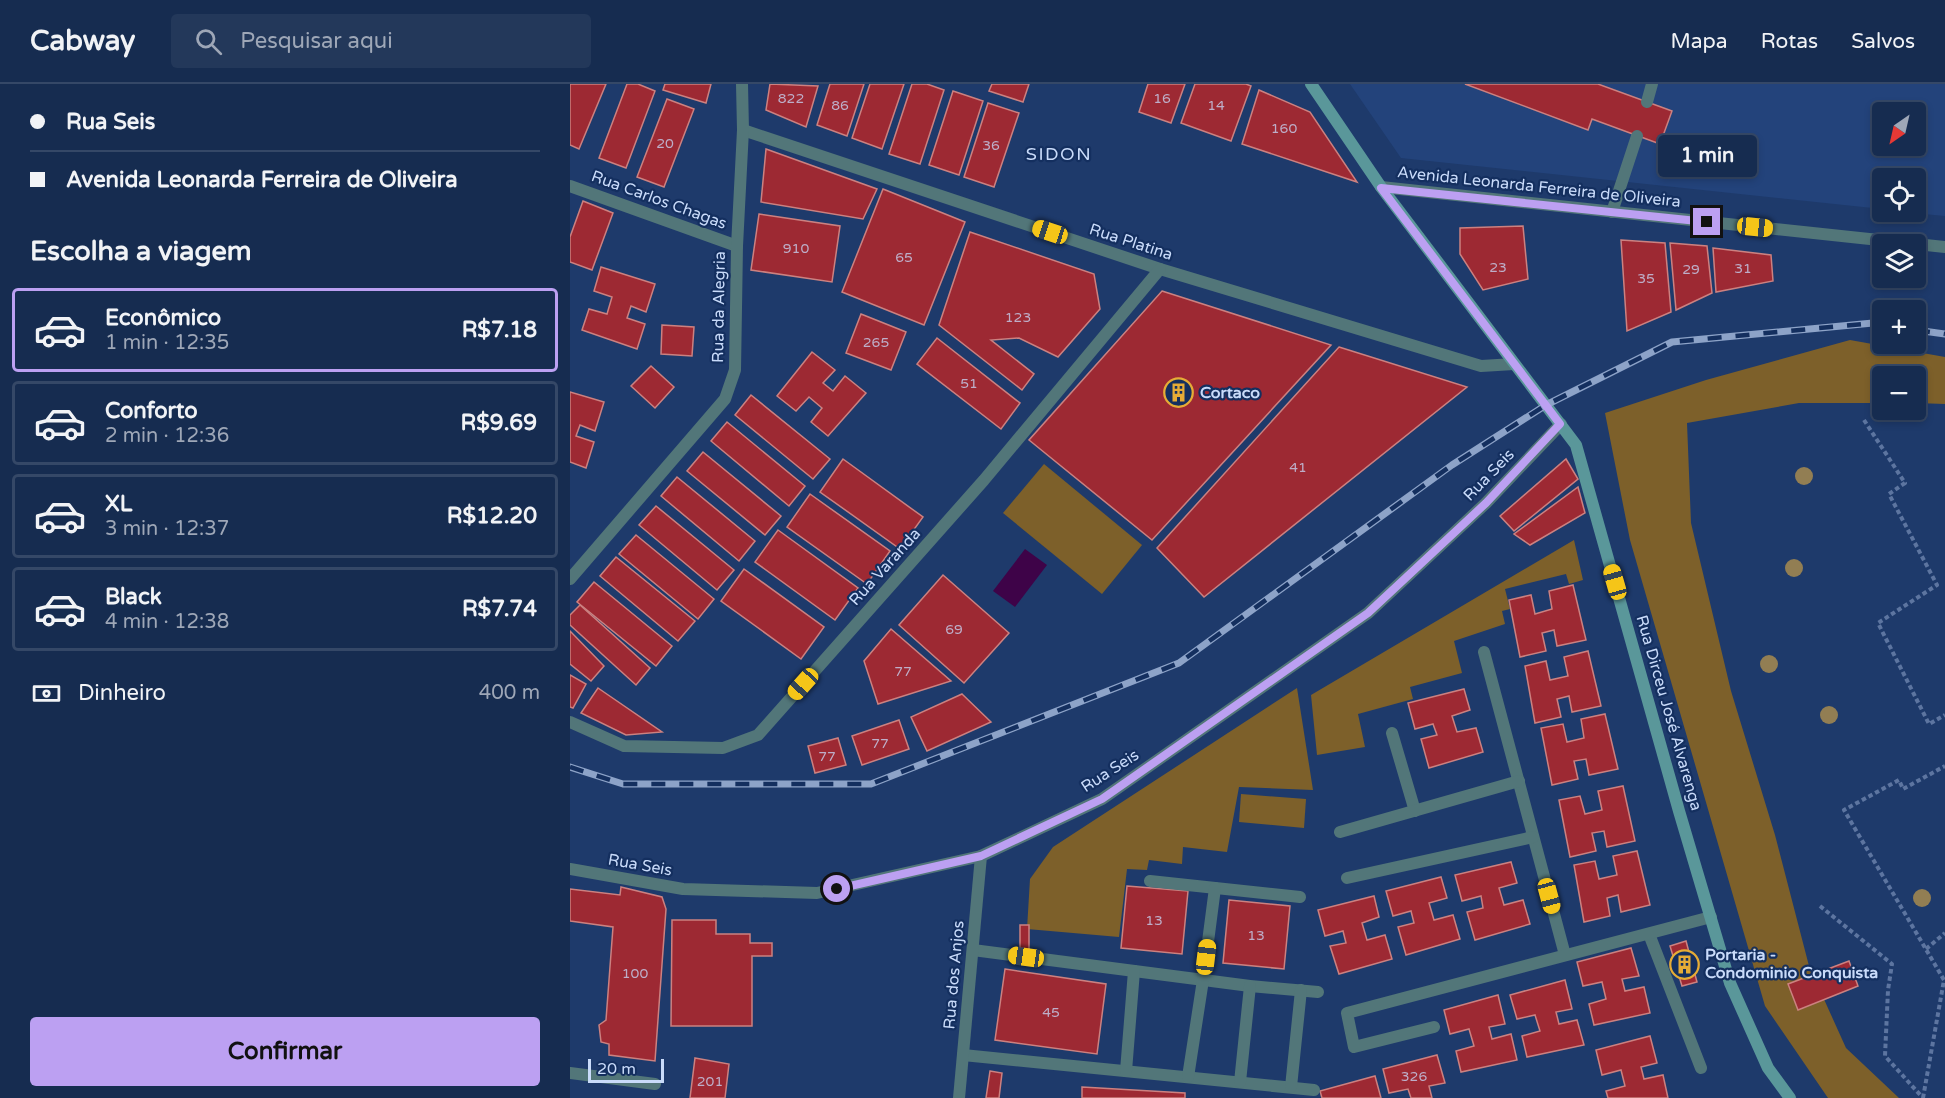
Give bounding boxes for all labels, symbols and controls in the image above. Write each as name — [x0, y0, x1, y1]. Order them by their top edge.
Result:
search box — [171, 14, 591, 68]
text: Cabway — [30, 24, 135, 58]
icon: search — [192, 25, 225, 58]
text: Pesquisar aqui — [240, 28, 393, 54]
text: Mapa — [1670, 29, 1728, 54]
text: Rotas — [1761, 29, 1818, 54]
text: Salvos — [1851, 29, 1915, 54]
house number: 822 — [778, 90, 804, 107]
house number: 16 — [1153, 90, 1171, 107]
house number: 86 — [831, 97, 849, 114]
house number: 14 — [1207, 97, 1225, 114]
north arrow — [1872, 102, 1926, 156]
map controls — [1872, 102, 1926, 420]
text: Rua Seis — [66, 109, 155, 135]
house number: 160 — [1271, 120, 1297, 137]
house number: 20 — [656, 135, 674, 152]
callout: 1 min — [1658, 135, 1756, 177]
house number: 36 — [982, 137, 1000, 154]
district label: SIDON — [1026, 143, 1092, 165]
text: 1 min — [1681, 144, 1734, 168]
street label: Avenida Leonarda Ferreira de Oliveira — [1396, 162, 1682, 212]
street label: Rua Carlos Chagas — [589, 166, 729, 234]
text: Avenida Leonarda Ferreira de Oliveira — [66, 167, 458, 193]
button: locate — [1872, 168, 1926, 222]
route end — [1693, 208, 1720, 235]
car — [1736, 216, 1774, 238]
car — [1030, 218, 1070, 246]
street label: Rua Platina — [1087, 219, 1175, 265]
button: layers — [1872, 234, 1926, 288]
text: Escolha a viagem — [30, 235, 252, 268]
house number: 910 — [783, 240, 809, 257]
house number: 65 — [895, 249, 913, 266]
street label: Rua da Alegria — [708, 251, 730, 363]
house number: 23 — [1489, 259, 1507, 276]
house number: 31 — [1734, 260, 1752, 277]
house number: 29 — [1682, 261, 1700, 278]
house number: 35 — [1637, 270, 1655, 287]
button: + — [1872, 300, 1926, 354]
icon: car — [33, 303, 87, 357]
text: Econômico — [105, 305, 221, 331]
house number: 123 — [1005, 309, 1031, 326]
text: R$7.18 — [462, 317, 537, 343]
text: 1 min · 12:35 — [105, 331, 229, 355]
house number: 265 — [863, 334, 889, 351]
button: − — [1872, 366, 1926, 420]
house number: 51 — [960, 375, 978, 392]
building icon: Cortaco — [1163, 377, 1195, 409]
place label: Cortaco — [1200, 383, 1260, 403]
icon: car — [33, 396, 87, 450]
text: Conforto — [105, 398, 198, 424]
text: R$9.69 — [461, 410, 537, 436]
text: 2 min · 12:36 — [105, 424, 229, 448]
street label: Rua Seis — [1459, 445, 1519, 505]
house number: 41 — [1289, 459, 1307, 476]
icon: car — [33, 489, 87, 543]
text: XL — [105, 491, 132, 517]
text: R$12.20 — [447, 503, 537, 529]
text: 3 min · 12:37 — [105, 517, 229, 541]
street label: Rua Varanda — [845, 524, 925, 610]
car — [1601, 562, 1629, 602]
icon: car — [33, 582, 87, 636]
text: Black — [105, 584, 162, 610]
text: R$7.74 — [462, 596, 537, 622]
text: 4 min · 12:38 — [105, 610, 229, 634]
street label: Rua Dirceu José Alvarenga — [1631, 613, 1707, 813]
house number: 69 — [945, 621, 963, 638]
house number: 77 — [894, 663, 912, 680]
car — [784, 665, 822, 703]
icon: cash — [30, 677, 63, 710]
text: Dinheiro — [78, 680, 166, 706]
text: 400 m — [479, 681, 540, 705]
house number: 77 — [871, 735, 889, 752]
street label: Rua Seis — [1077, 745, 1143, 797]
house number: 77 — [818, 748, 836, 765]
street label: Rua Seis — [606, 850, 674, 880]
route start — [823, 875, 850, 902]
car — [1536, 876, 1562, 916]
house number: 13 — [1145, 912, 1163, 929]
street label: Rua dos Anjos — [939, 920, 969, 1030]
house number: 13 — [1247, 927, 1265, 944]
car — [1195, 938, 1217, 976]
place label: Portaria - Condominio Conquista — [1705, 945, 1878, 983]
car — [1007, 946, 1045, 968]
building icon: Portaria - Condominio Conquista — [1668, 948, 1700, 980]
house number: 100 — [622, 965, 648, 982]
house number: 45 — [1042, 1004, 1060, 1021]
button: Confirmar — [30, 1017, 540, 1086]
scale bar — [588, 1056, 664, 1084]
text: 20 m — [597, 1059, 636, 1079]
house number: 326 — [1401, 1068, 1427, 1085]
house number: 201 — [697, 1073, 723, 1090]

